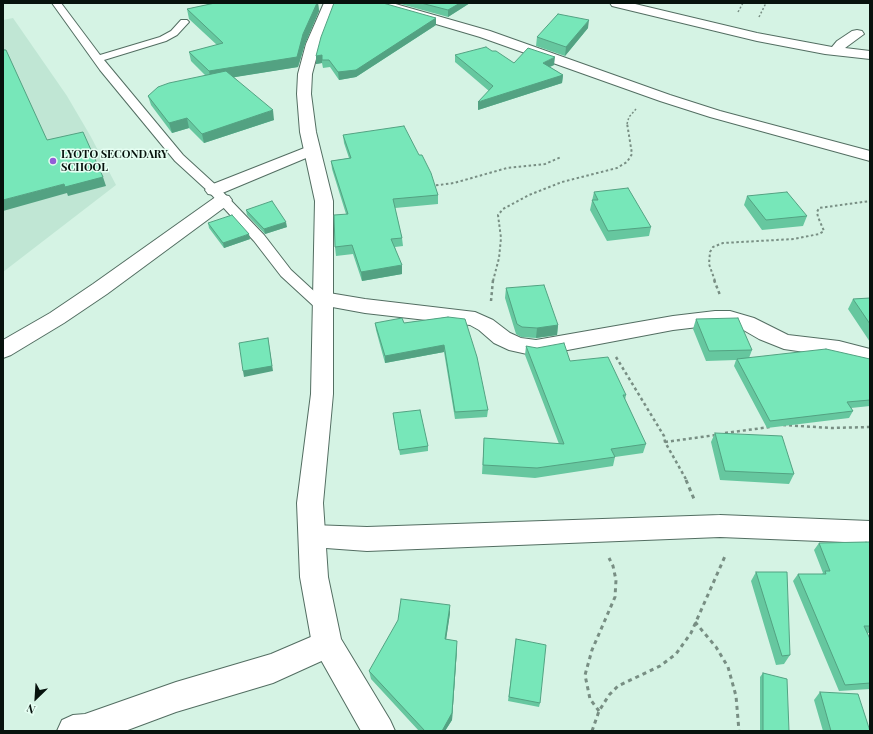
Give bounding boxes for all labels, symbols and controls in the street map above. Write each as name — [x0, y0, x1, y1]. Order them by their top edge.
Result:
place label: LYOTO SECONDARY SCHOOL — [61, 148, 168, 174]
marker: LYOTO SECONDARY SCHOOL — [48, 156, 58, 166]
north arrow — [16, 678, 56, 718]
text: N — [24, 701, 37, 718]

